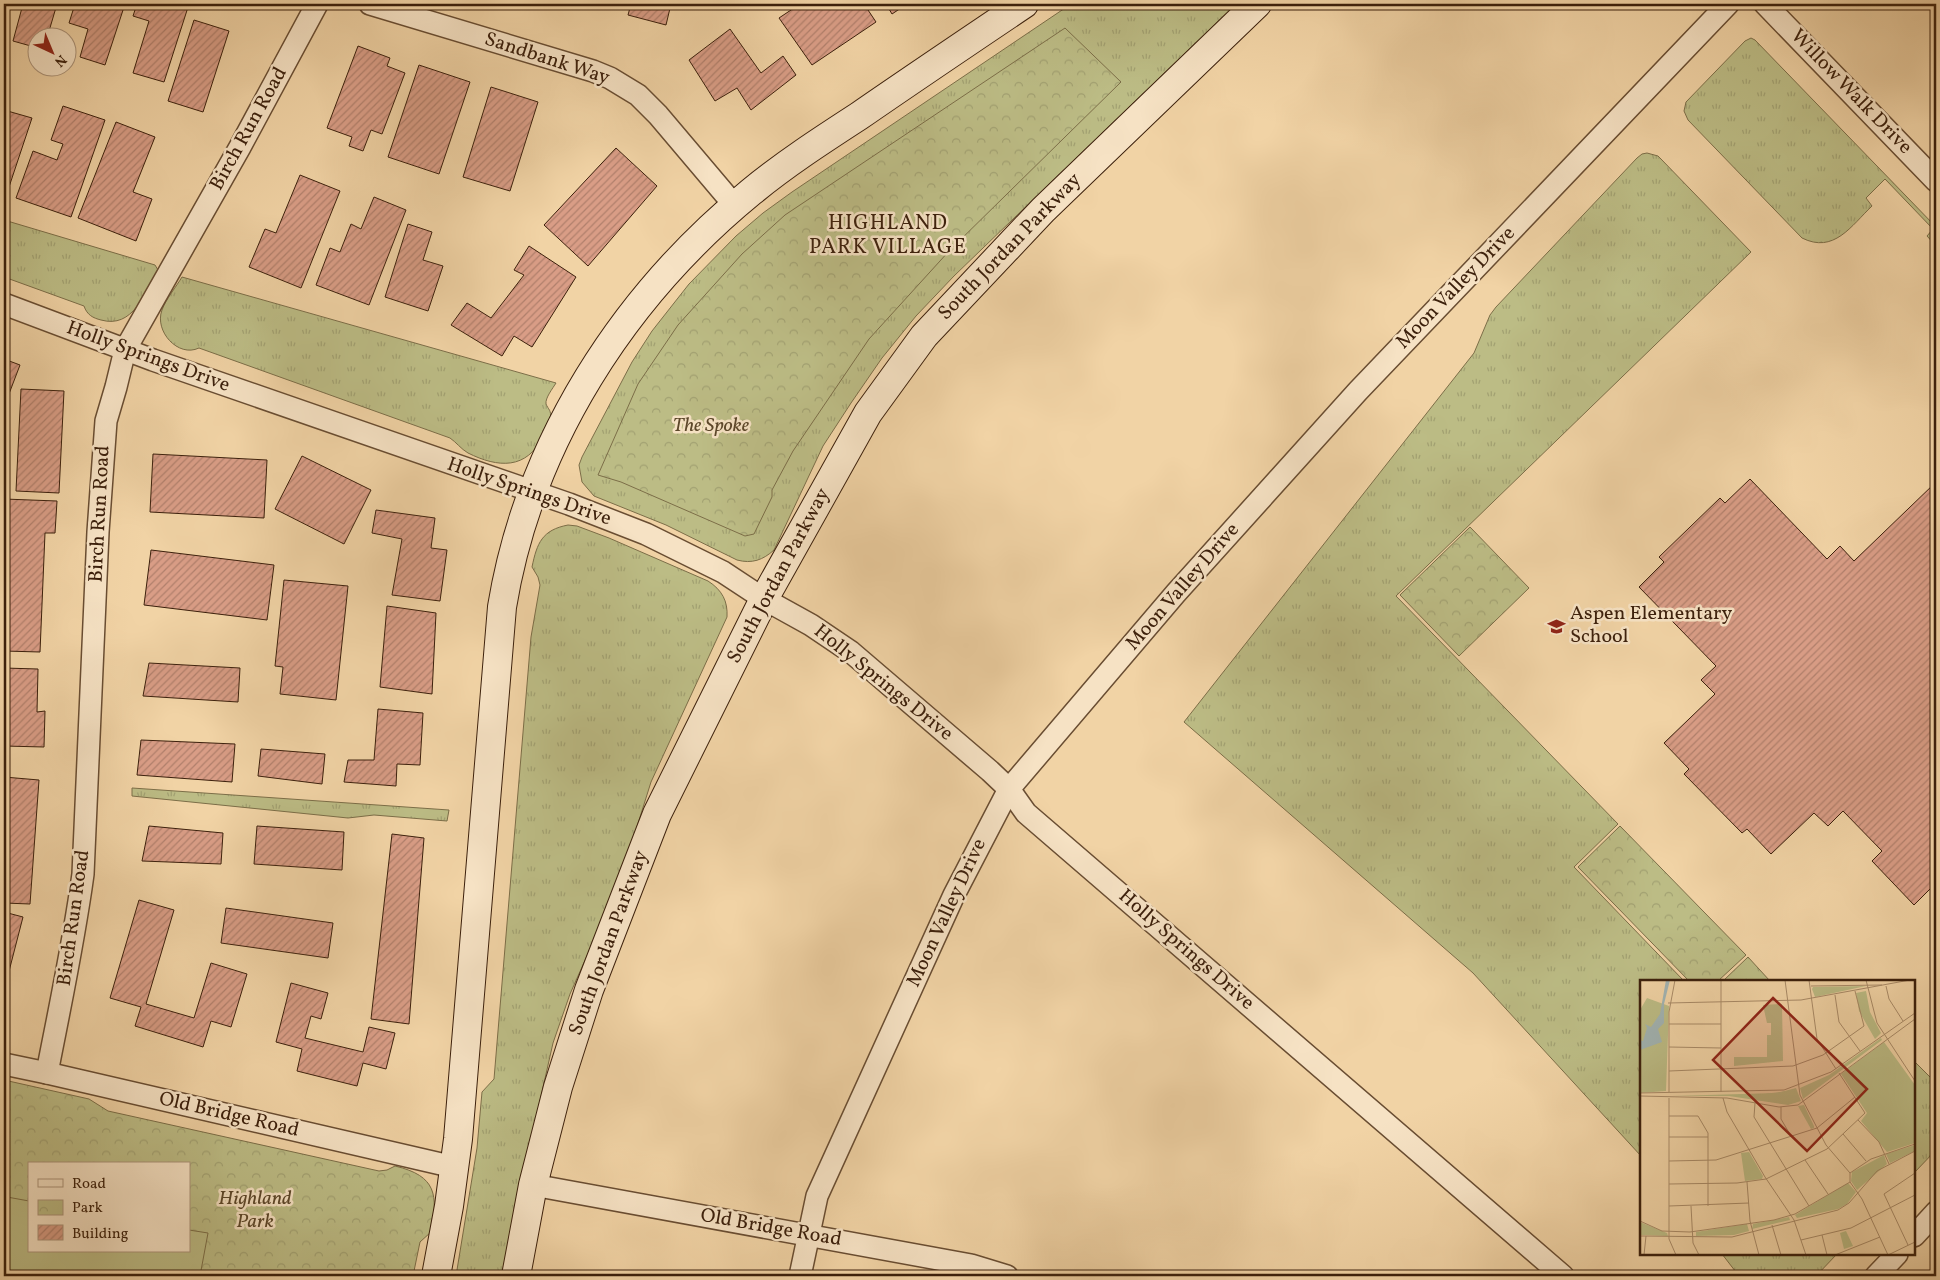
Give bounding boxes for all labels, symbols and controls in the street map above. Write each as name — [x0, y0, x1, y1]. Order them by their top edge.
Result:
street label: Willow Walk Drive — [1784, 23, 1918, 161]
street label: Sandbank Way — [481, 26, 613, 92]
north arrow — [28, 28, 78, 78]
text: N — [50, 50, 70, 71]
street label: Birch Run Road — [203, 62, 295, 196]
street label: South Jordan Parkway — [932, 167, 1088, 327]
district label: HIGHLAND PARK VILLAGE — [809, 209, 967, 262]
street label: Moon Valley Drive — [1390, 220, 1522, 356]
street label: Holly Springs Drive — [62, 314, 234, 400]
park label: The Spoke — [673, 412, 750, 440]
street label: Birch Run Road — [82, 445, 118, 583]
street label: Holly Springs Drive — [443, 451, 615, 533]
street label: South Jordan Parkway — [721, 483, 837, 669]
street label: Moon Valley Drive — [1120, 517, 1246, 657]
place label: Aspen Elementary School — [1570, 600, 1732, 651]
school or university icon: Aspen Elementary School — [1546, 616, 1566, 636]
street label: Holly Springs Drive — [807, 618, 959, 748]
street label: Moon Valley Drive — [900, 834, 994, 992]
street label: South Jordan Parkway — [562, 846, 656, 1040]
street label: Birch Run Road — [51, 848, 97, 988]
street label: Holly Springs Drive — [1112, 883, 1260, 1017]
inset map — [1640, 980, 1915, 1255]
street label: Old Bridge Road — [156, 1085, 302, 1145]
legend — [28, 1162, 190, 1252]
text: Road — [72, 1174, 106, 1195]
park label: Highland Park — [218, 1185, 292, 1236]
text: Park — [72, 1198, 103, 1219]
street label: Old Bridge Road — [698, 1202, 844, 1254]
text: Building — [72, 1224, 129, 1245]

